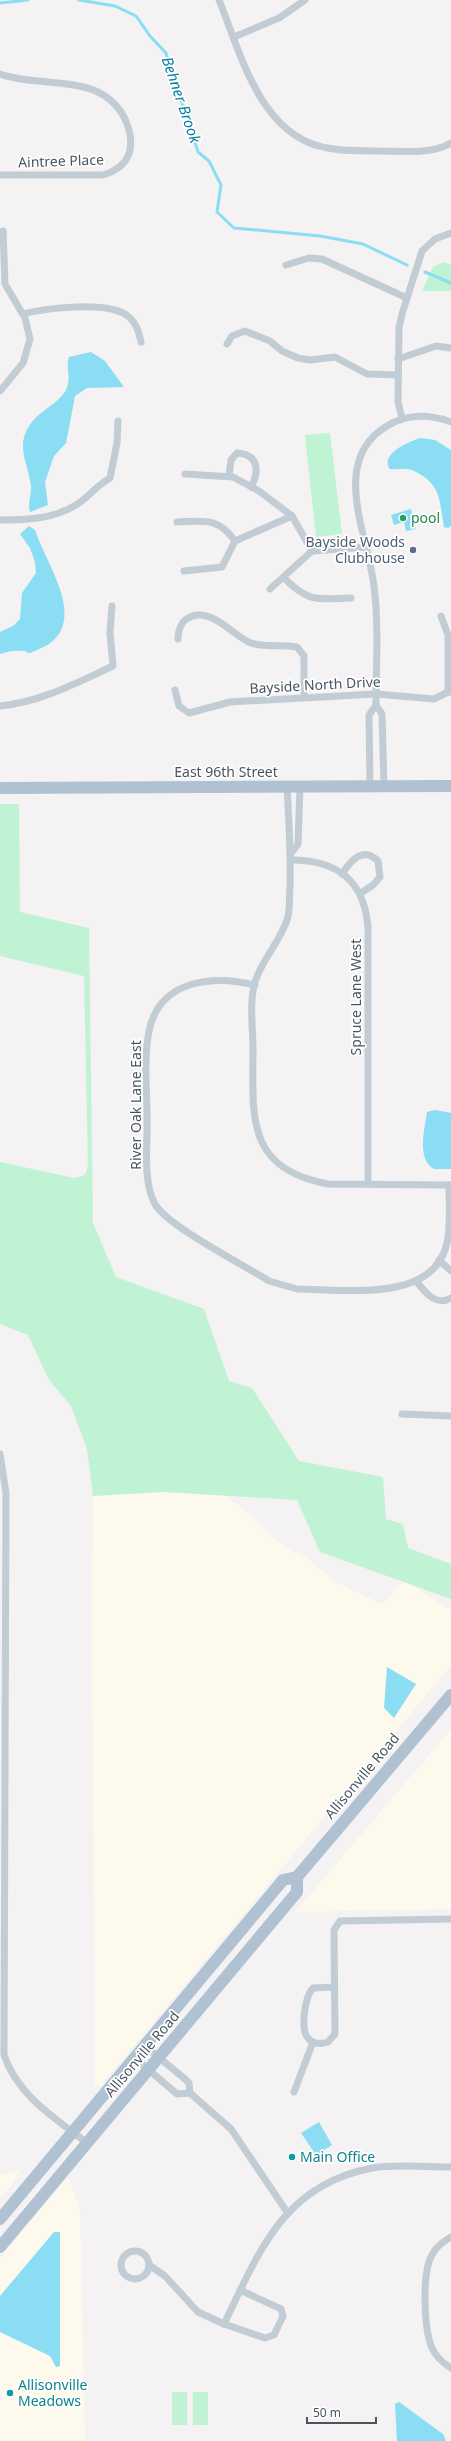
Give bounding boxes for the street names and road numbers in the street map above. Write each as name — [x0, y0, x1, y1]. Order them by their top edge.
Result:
street label: Aintree Place — [18, 150, 104, 171]
street label: Bayside North Drive — [249, 672, 381, 697]
street label: East 96th Street — [174, 762, 278, 781]
street label: Spruce Lane West — [346, 939, 365, 1055]
street label: River Oak Lane East — [126, 1040, 145, 1170]
street label: Allisonville Road — [320, 1729, 403, 1823]
street label: Allisonville Road — [100, 2007, 183, 2101]

